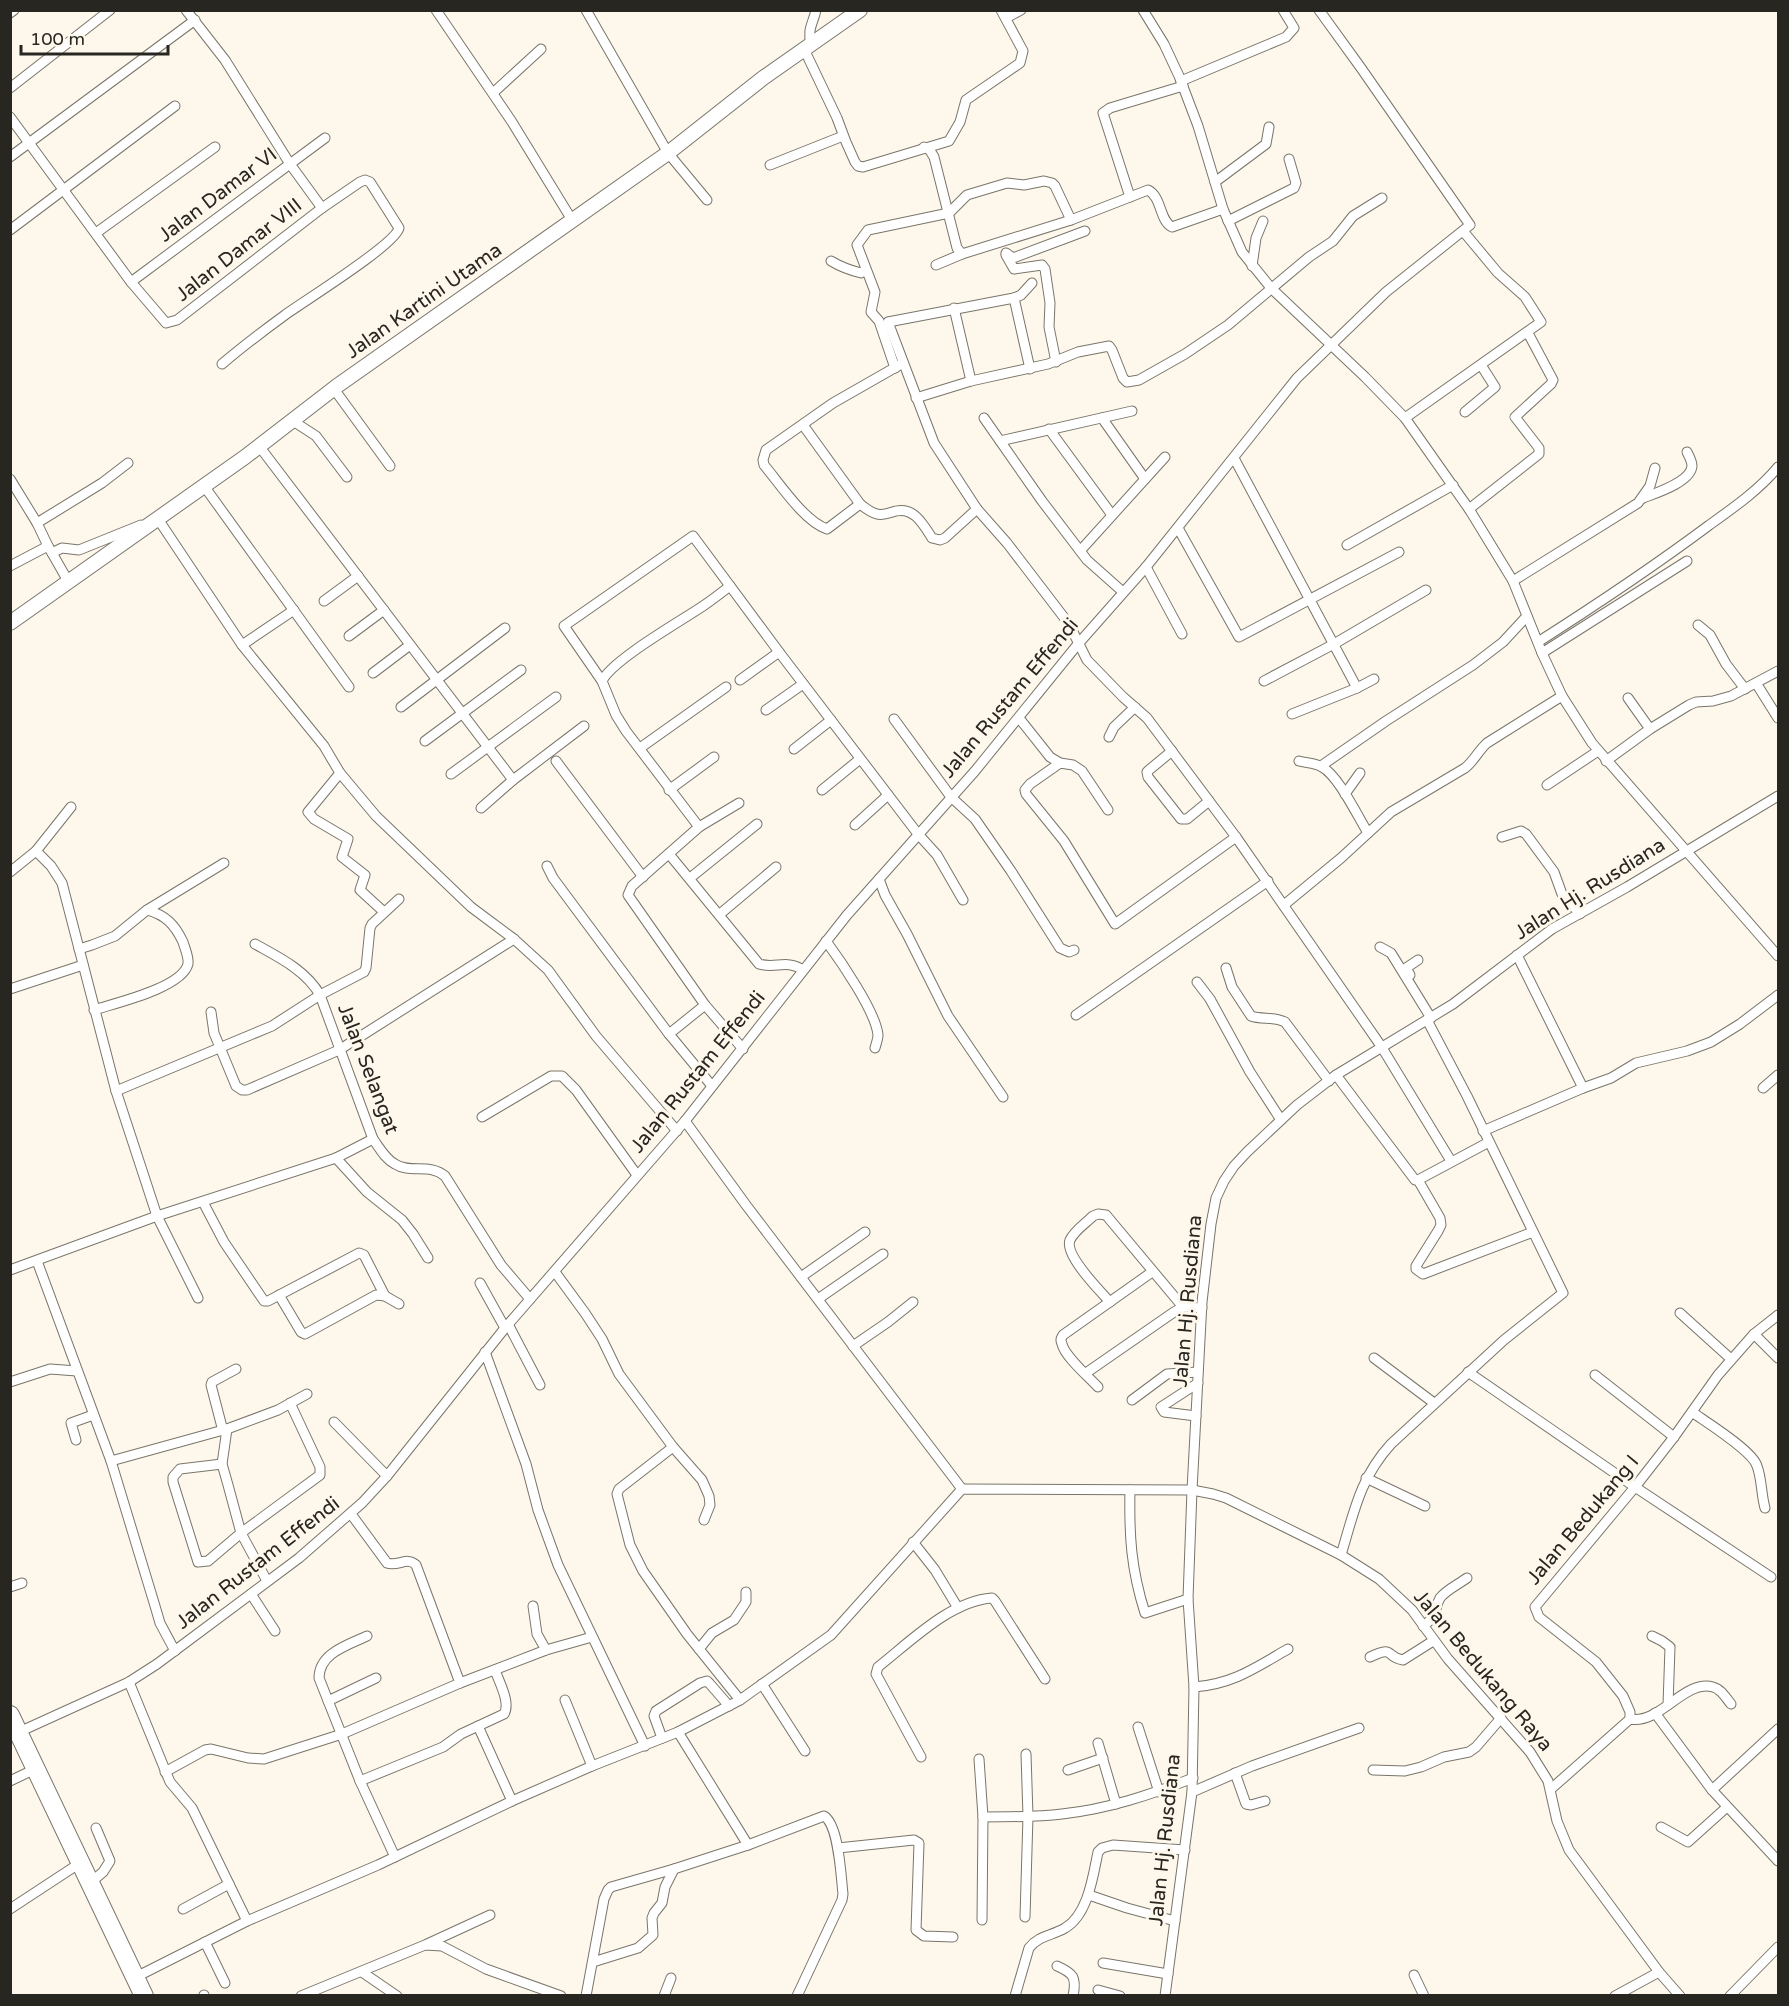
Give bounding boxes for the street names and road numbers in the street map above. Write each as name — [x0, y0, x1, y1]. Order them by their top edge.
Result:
street label: Jalan Damar VI — [154, 143, 282, 247]
street label: Jalan Damar VIII — [171, 193, 307, 307]
street label: Jalan Kartini Utama — [341, 238, 507, 364]
street label: Jalan Rustam Effendi — [936, 613, 1084, 783]
street label: Jalan Hj. Rusdiana — [1510, 833, 1670, 945]
street label: Jalan Rustam Effendi — [625, 986, 771, 1158]
street label: Jalan Selangat — [332, 1001, 404, 1138]
street label: Jalan Hj. Rusdiana — [1169, 1214, 1207, 1388]
street label: Jalan Bedukang I — [1522, 1450, 1644, 1590]
street label: Jalan Rustam Effendi — [171, 1492, 345, 1634]
street label: Jalan Bedukang Raya — [1409, 1585, 1557, 1757]
street label: Jalan Hj. Rusdiana — [1144, 1753, 1186, 1927]

